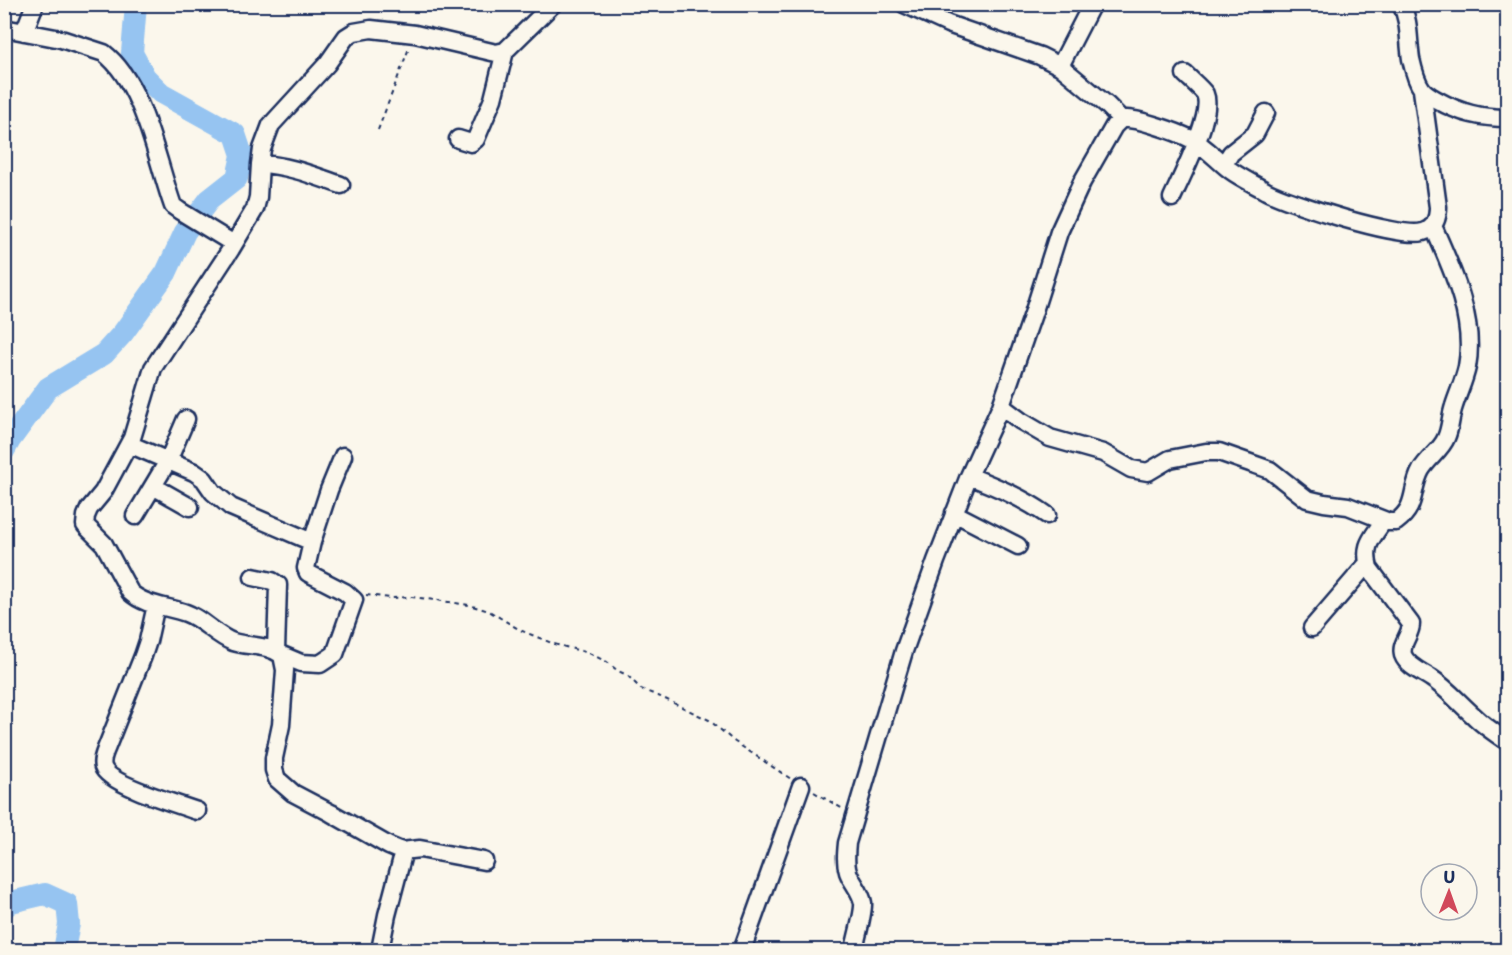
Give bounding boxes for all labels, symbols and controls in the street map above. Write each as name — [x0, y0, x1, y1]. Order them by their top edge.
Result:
north arrow — [1419, 862, 1479, 922]
text: U — [1443, 864, 1456, 888]

